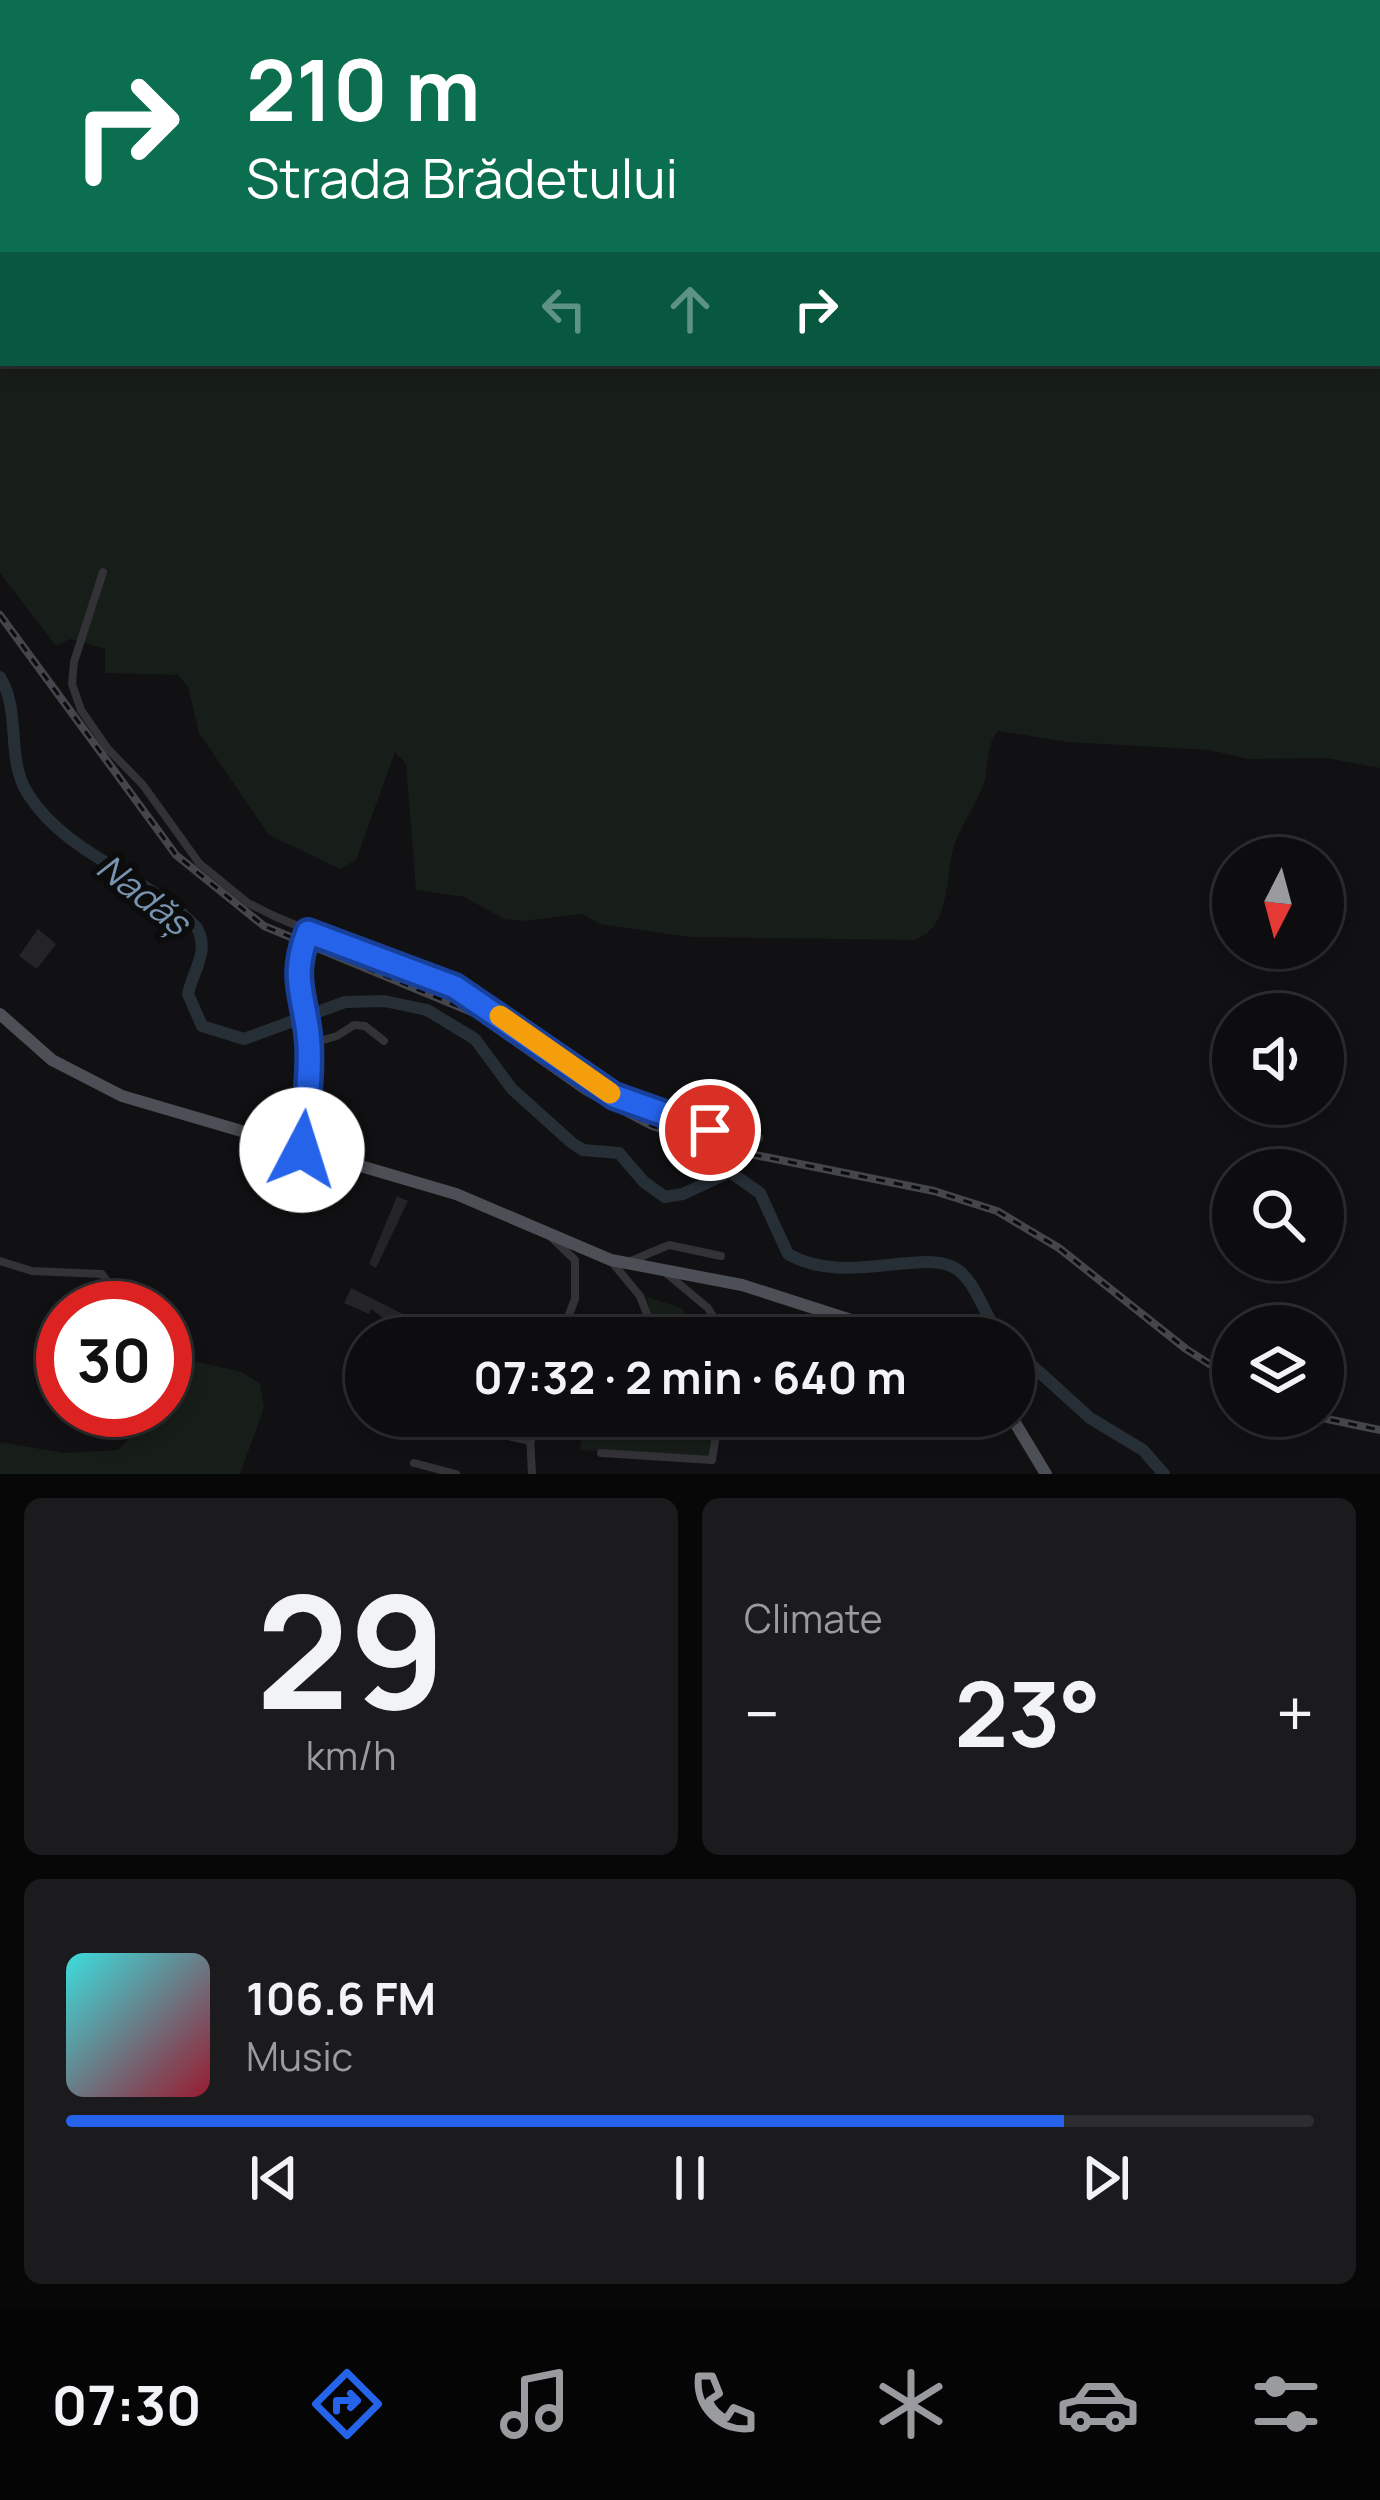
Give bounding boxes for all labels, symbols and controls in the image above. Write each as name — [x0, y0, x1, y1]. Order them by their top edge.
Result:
text: 210 m — [246, 31, 480, 146]
icon: right — [48, 48, 204, 204]
text: Strada Brădetului — [246, 140, 678, 214]
icon: left — [531, 276, 597, 342]
icon: ahead — [657, 276, 723, 342]
icon: right — [783, 276, 849, 342]
north arrow — [1212, 837, 1344, 969]
map controls — [1212, 837, 1344, 1437]
water label: Nadăș — [88, 842, 203, 947]
button: sound — [1212, 993, 1344, 1125]
pin — [659, 1079, 761, 1181]
position arrow — [239, 1087, 365, 1213]
icon: arrive — [677, 1097, 743, 1163]
button: search — [1212, 1149, 1344, 1281]
speed limit sign: 30 — [36, 1281, 192, 1437]
button: layers — [1212, 1305, 1344, 1437]
text: 07:32 · 2 min · 640 m — [473, 1346, 907, 1408]
text: 29 — [256, 1543, 446, 1756]
text: Climate — [744, 1591, 883, 1645]
text: 23° — [955, 1651, 1101, 1774]
text: − — [744, 1668, 780, 1758]
text: + — [1276, 1668, 1314, 1758]
text: km/h — [306, 1728, 396, 1782]
text: 106.6 FM — [246, 1967, 436, 2029]
text: Music — [246, 2029, 353, 2083]
icon: previous — [241, 2145, 307, 2211]
icon: pause — [657, 2145, 723, 2211]
icon: next — [1073, 2145, 1139, 2211]
icon: directions — [305, 2362, 389, 2446]
icon: music — [493, 2362, 577, 2446]
icon: phone — [681, 2362, 765, 2446]
icon: climate — [869, 2362, 953, 2446]
icon: car — [1056, 2362, 1140, 2446]
icon: filters — [1244, 2362, 1328, 2446]
text: 07:30 — [52, 2367, 202, 2441]

